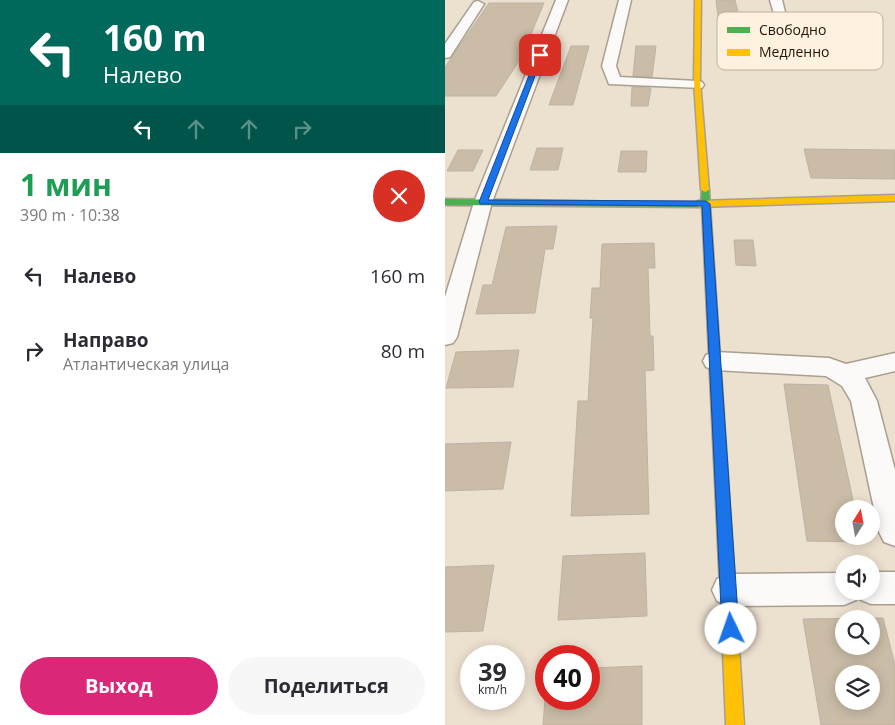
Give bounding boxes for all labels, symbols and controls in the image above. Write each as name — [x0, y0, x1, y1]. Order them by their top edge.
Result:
legend — [717, 12, 883, 70]
text: 160 m — [103, 14, 207, 61]
icon: left — [20, 20, 85, 85]
text: Свободно — [759, 20, 826, 39]
pin — [519, 34, 561, 76]
icon: arrive — [526, 41, 554, 69]
text: Медленно — [759, 42, 830, 61]
text: Налево — [103, 59, 182, 89]
icon: left — [129, 115, 157, 143]
icon: ahead — [182, 115, 210, 143]
icon: ahead — [235, 115, 263, 143]
icon: right — [288, 115, 316, 143]
text: 1 мин — [20, 164, 112, 205]
button: close — [373, 170, 425, 222]
text: 390 m · 10:38 — [20, 204, 120, 226]
icon: left — [20, 262, 48, 290]
text: Налево — [63, 263, 136, 289]
text: 160 m — [370, 263, 425, 289]
text: Направо — [63, 327, 149, 353]
icon: right — [20, 337, 48, 365]
text: 80 m — [381, 338, 425, 364]
text: Атлантическая улица — [63, 353, 229, 375]
north arrow — [835, 500, 880, 545]
map controls — [835, 500, 880, 710]
button: sound — [835, 555, 880, 600]
position arrow — [704, 602, 756, 654]
button: search — [835, 610, 880, 655]
speed limit sign: 40 — [535, 645, 600, 710]
text: 39 — [478, 654, 507, 688]
button: Выход — [20, 657, 218, 715]
button: Поделиться — [228, 657, 425, 715]
button: layers — [835, 665, 880, 710]
text: km/h — [478, 681, 507, 698]

